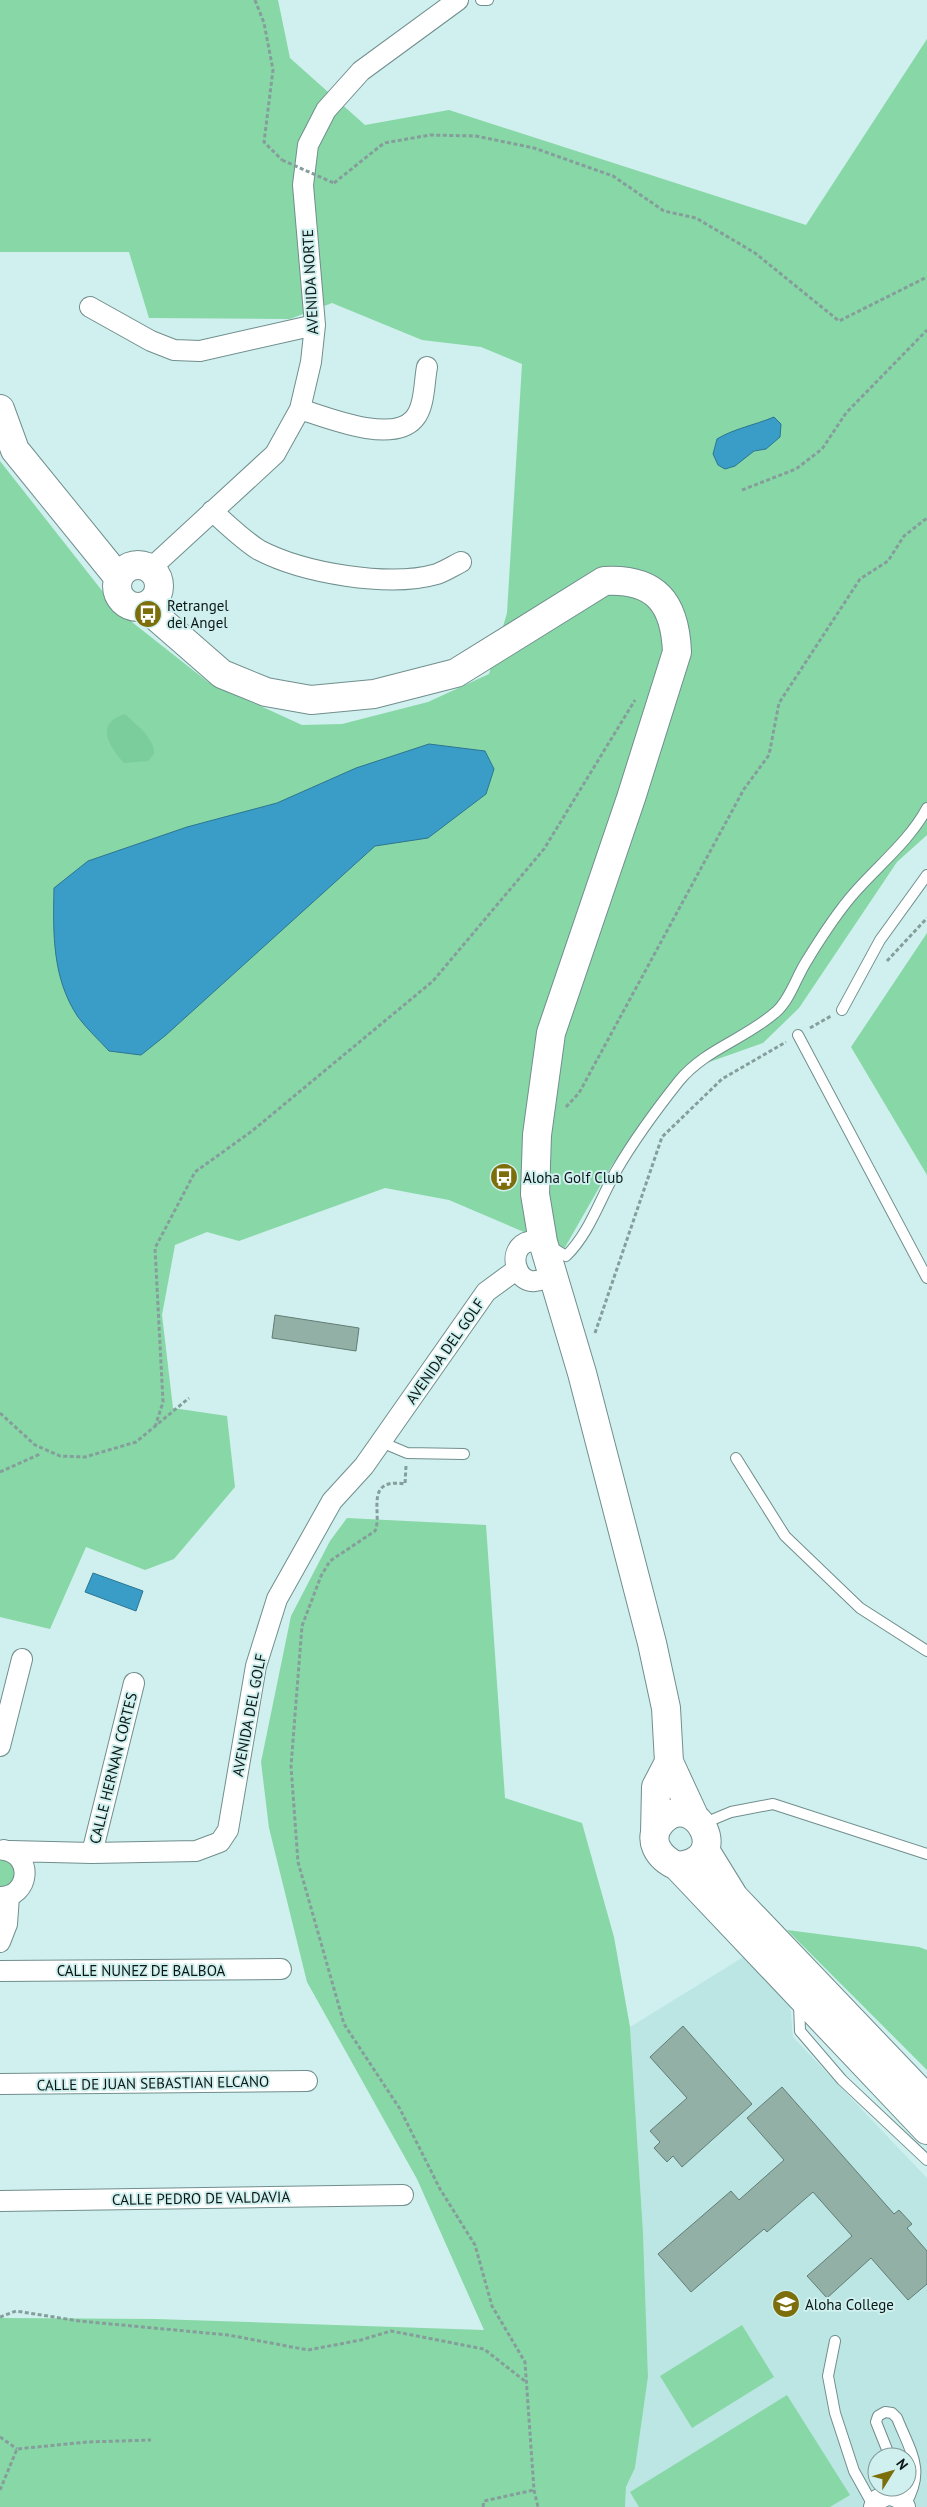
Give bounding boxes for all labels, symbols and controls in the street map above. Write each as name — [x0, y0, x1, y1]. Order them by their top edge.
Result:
street label: AVENIDA NORTE — [298, 229, 322, 335]
place label: Retrangel del Angel — [167, 596, 229, 632]
bus stop icon: Retrangel del Angel — [133, 599, 163, 629]
bus stop icon: Aloha Golf Club — [489, 1162, 519, 1192]
place label: Aloha Golf Club — [523, 1168, 623, 1187]
street label: AVENIDA DEL GOLF — [401, 1294, 489, 1408]
street label: AVENIDA DEL GOLF — [228, 1652, 270, 1778]
street label: CALLE HERNAN CORTES — [85, 1690, 141, 1846]
street label: CALLE NUNEZ DE BALBOA — [57, 1961, 226, 1980]
street label: CALLE DE JUAN SEBASTIAN ELCANO — [37, 2071, 269, 2095]
street label: CALLE PEDRO DE VALDAVIA — [112, 2187, 290, 2209]
school or university icon: Aloha College — [771, 2289, 801, 2319]
place label: Aloha College — [805, 2295, 894, 2314]
north arrow — [867, 2447, 917, 2497]
text: N — [892, 2455, 912, 2473]

